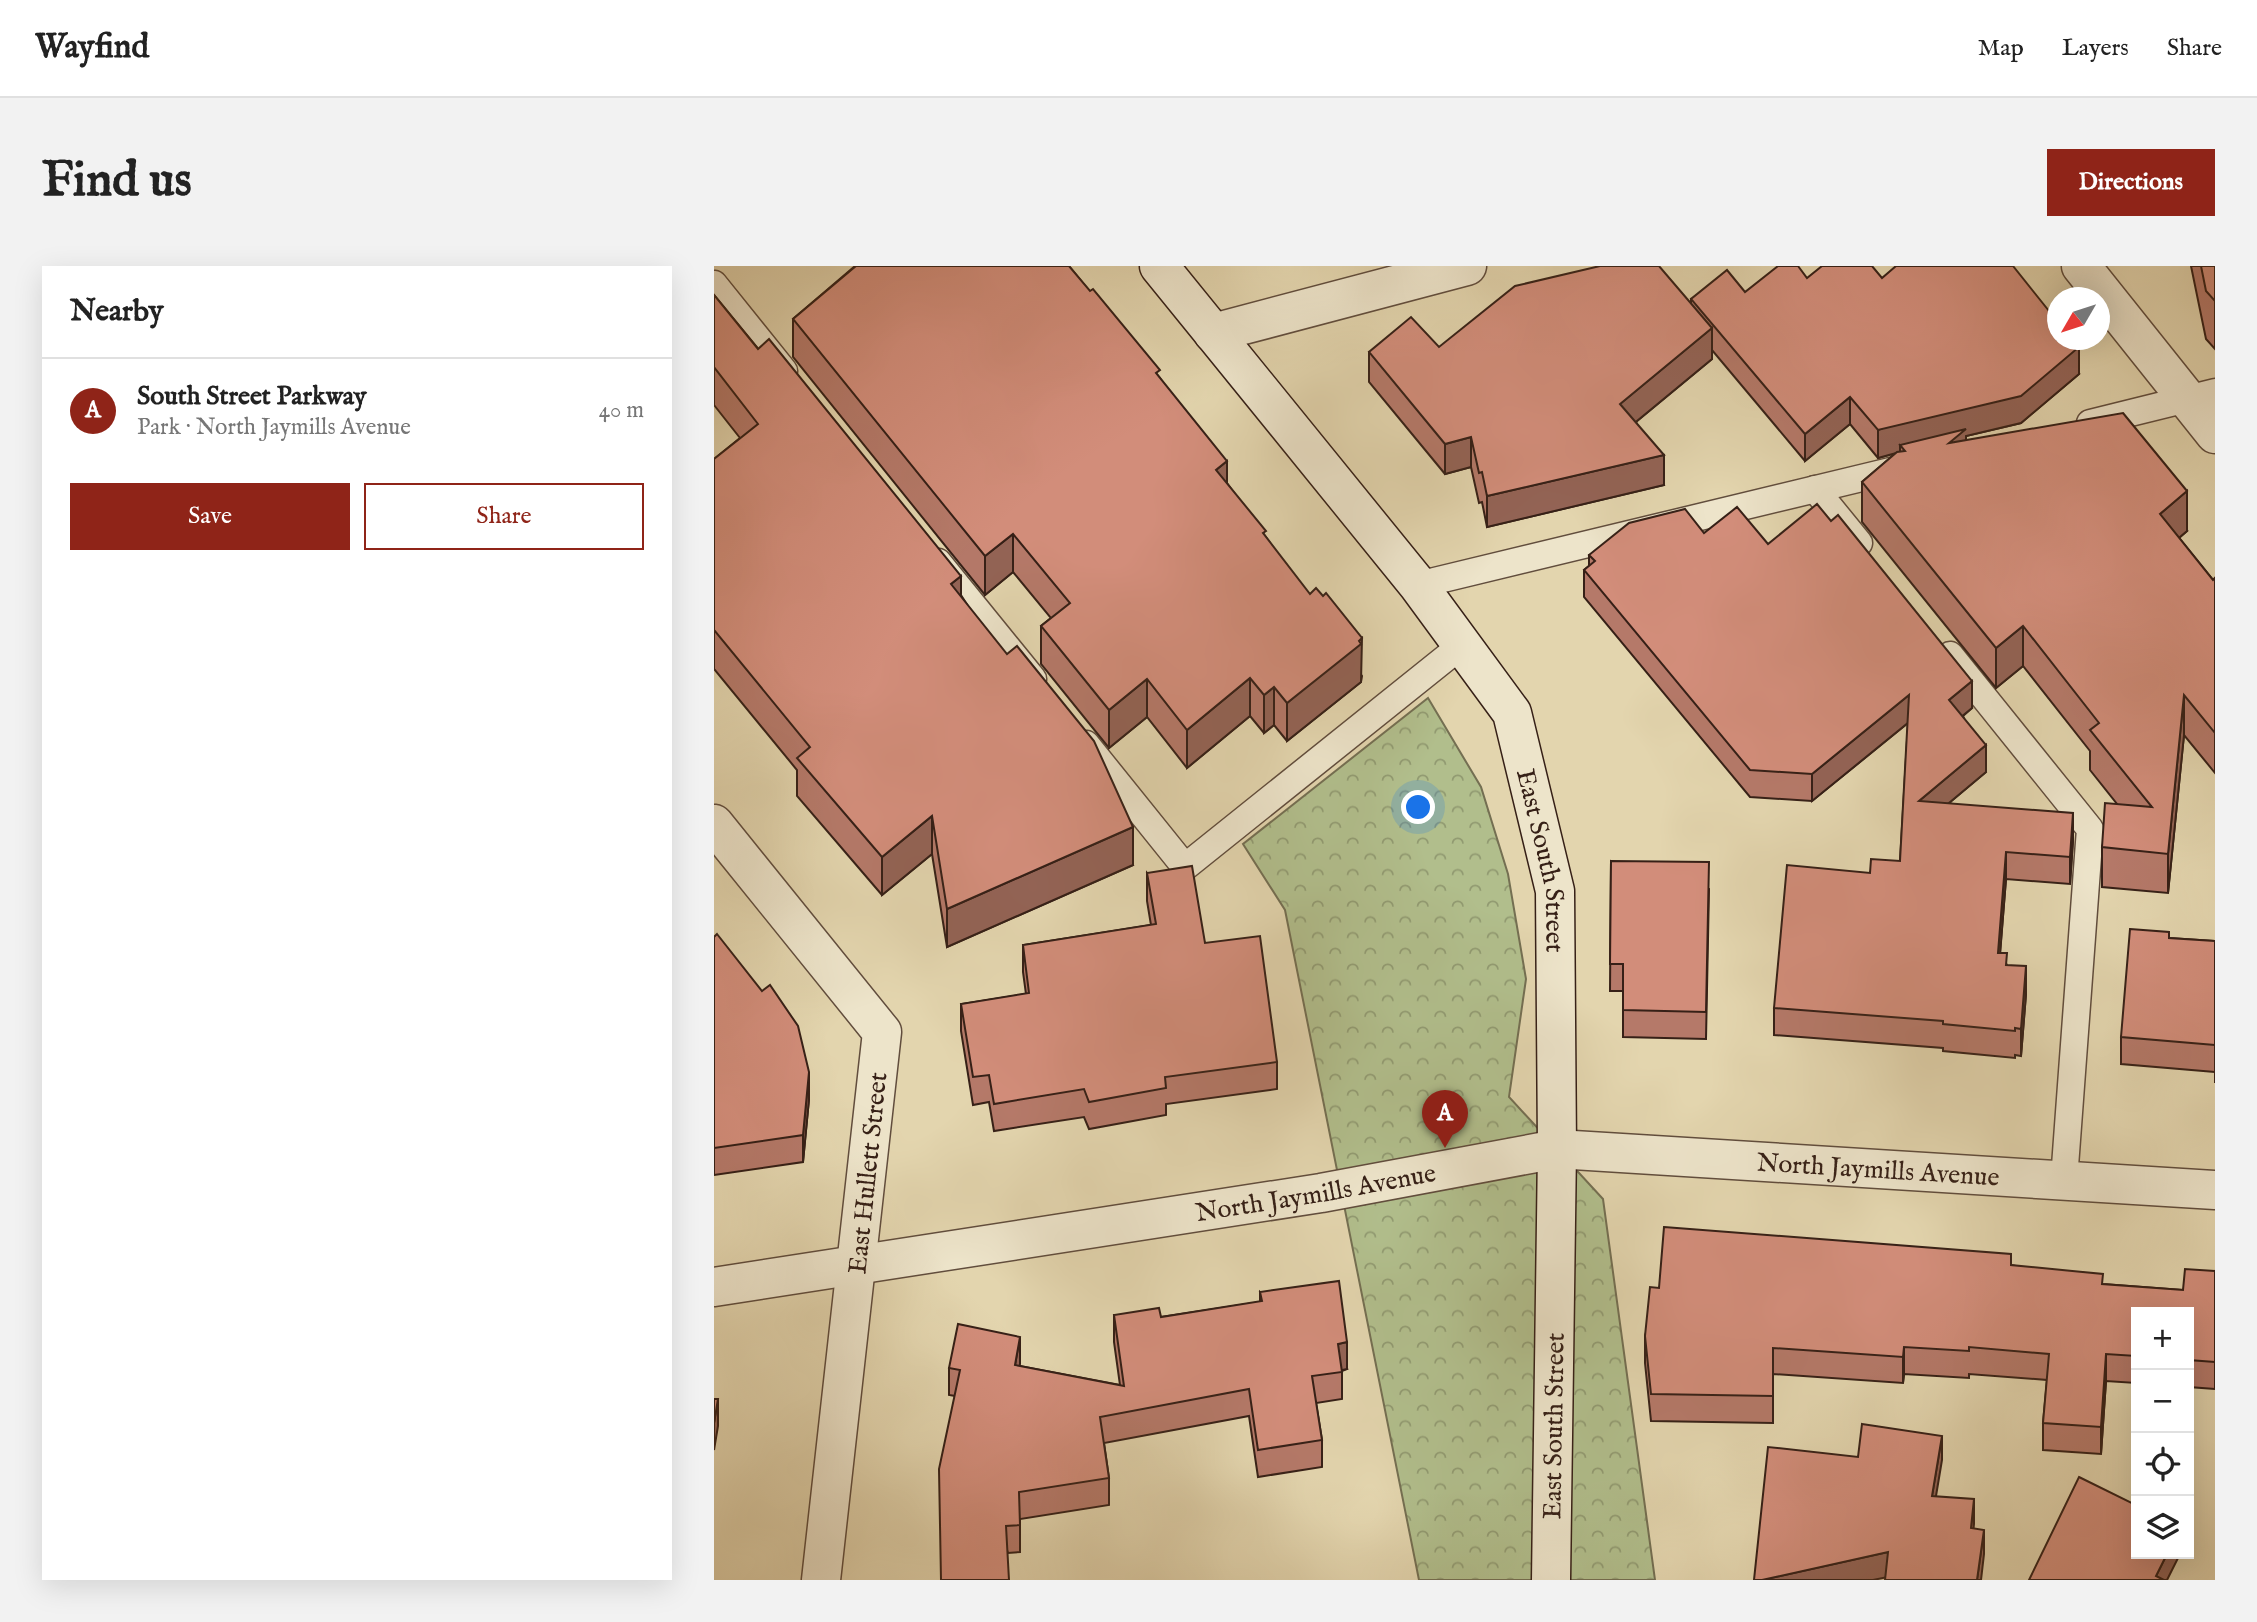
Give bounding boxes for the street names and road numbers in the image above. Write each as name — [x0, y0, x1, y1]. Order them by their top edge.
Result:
street label: East South Street — [1508, 766, 1570, 953]
street label: East Hullett Street — [841, 1071, 895, 1276]
street label: North Jaymills Avenue — [1756, 1146, 2000, 1195]
street label: North Jaymills Avenue — [1193, 1157, 1439, 1230]
street label: East South Street — [1536, 1332, 1573, 1520]

